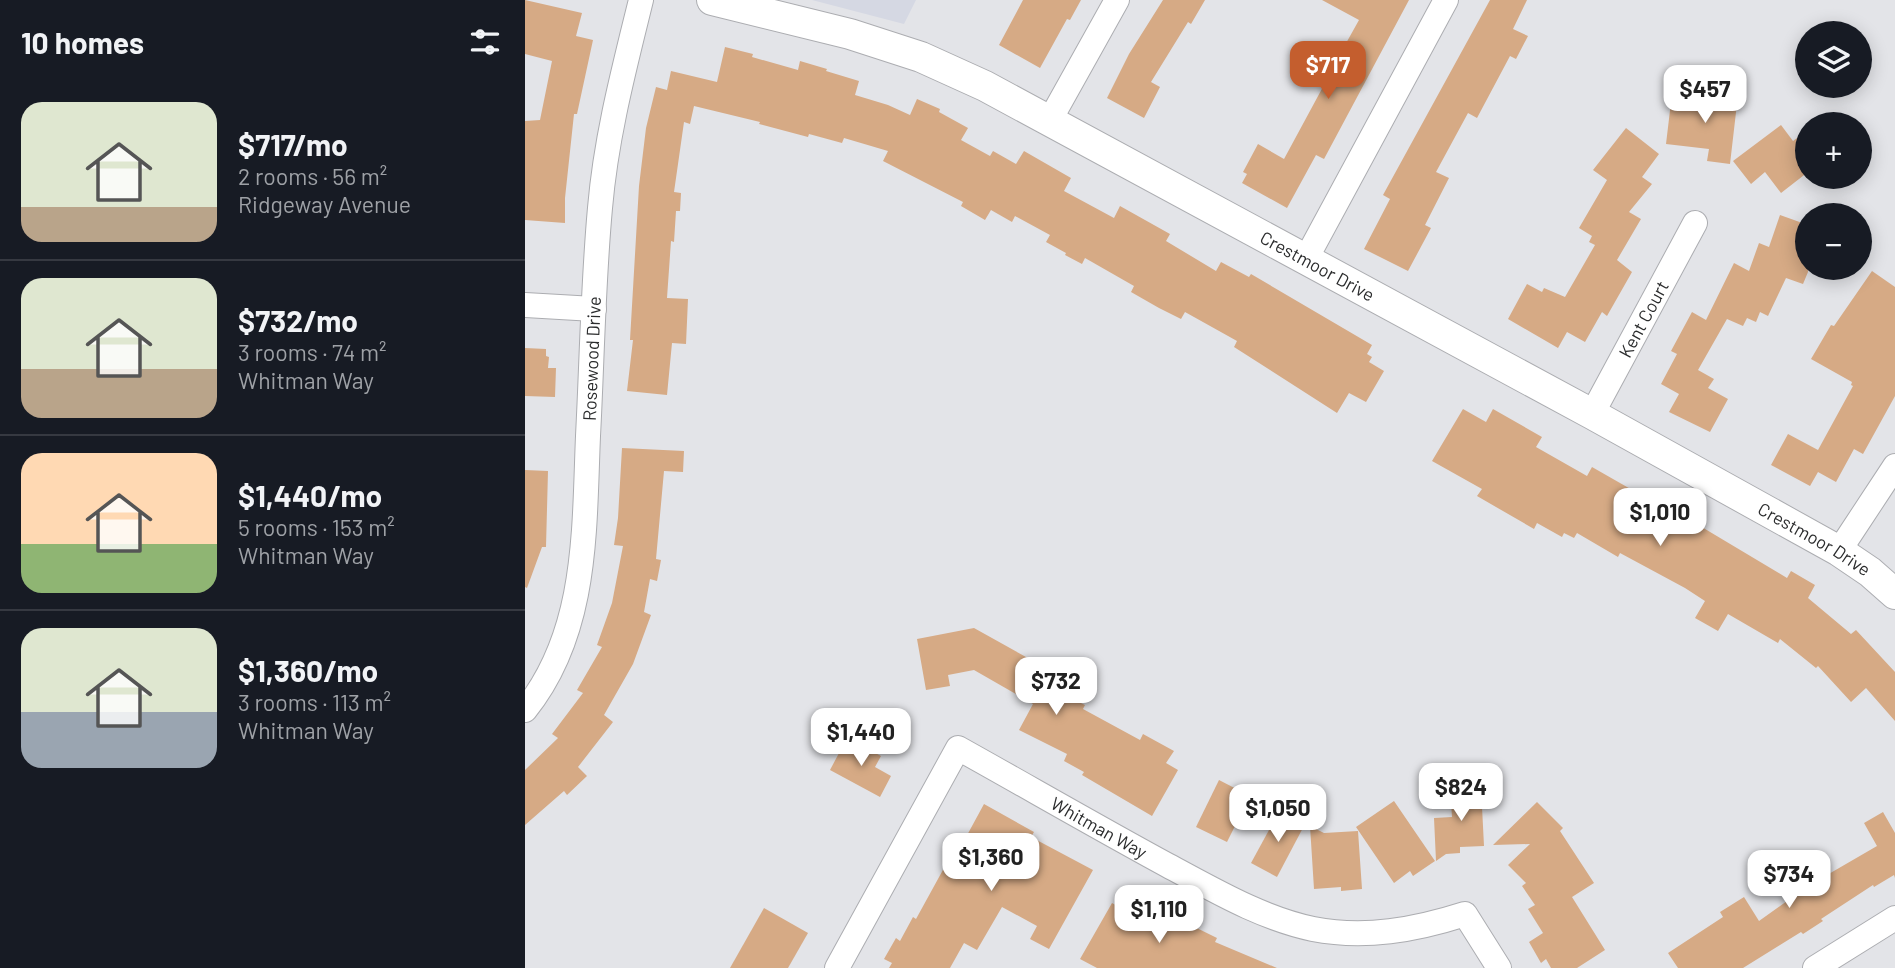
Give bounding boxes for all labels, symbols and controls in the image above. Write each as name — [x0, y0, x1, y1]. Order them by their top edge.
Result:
map controls — [1795, 21, 1872, 280]
button: layers — [1795, 21, 1872, 98]
icon: filters — [466, 23, 504, 61]
text: 10 homes — [21, 24, 144, 60]
pin: $717 — [1287, 42, 1369, 101]
text: $717 — [1306, 50, 1350, 78]
pin: $457 — [1664, 66, 1746, 125]
text: $457 — [1680, 74, 1730, 102]
button: + — [1795, 112, 1872, 189]
text: $717/mo — [238, 126, 348, 162]
icon: home — [77, 130, 161, 214]
text: 2 rooms · 56 m² — [238, 162, 387, 190]
text: Ridgeway Avenue — [238, 190, 411, 218]
button: − — [1795, 203, 1872, 280]
street label: Crestmoor Drive — [1257, 226, 1379, 305]
street label: Kent Court — [1614, 277, 1673, 361]
street label: Rosewood Drive — [578, 296, 605, 421]
text: $732/mo — [238, 302, 358, 338]
icon: home — [77, 306, 161, 390]
text: 3 rooms · 74 m² — [238, 338, 387, 366]
text: Whitman Way — [238, 366, 374, 394]
text: $1,440/mo — [238, 477, 382, 513]
icon: home — [77, 481, 161, 565]
pin: $1,010 — [1603, 489, 1717, 548]
text: $1,010 — [1630, 497, 1690, 525]
street label: Crestmoor Drive — [1754, 497, 1875, 580]
text: 5 rooms · 153 m² — [238, 513, 395, 541]
text: Whitman Way — [238, 541, 374, 569]
text: $1,360/mo — [238, 652, 378, 688]
icon: home — [77, 656, 161, 740]
pin: $732 — [1015, 658, 1097, 717]
text: $732 — [1031, 666, 1081, 694]
text: 3 rooms · 113 m² — [238, 688, 391, 716]
pin: $1,440 — [804, 708, 918, 768]
text: Whitman Way — [238, 716, 374, 744]
text: $1,440 — [827, 717, 895, 745]
pin: $824 — [1420, 764, 1502, 823]
text: $824 — [1435, 772, 1487, 800]
pin: $1,050 — [1221, 784, 1335, 844]
street label: Whitman Way — [1047, 792, 1151, 863]
text: $1,050 — [1245, 793, 1311, 821]
pin: $1,360 — [934, 834, 1048, 893]
text: $1,360 — [958, 842, 1024, 870]
pin: $734 — [1748, 850, 1830, 910]
text: $734 — [1764, 859, 1814, 887]
pin: $1,110 — [1102, 886, 1216, 945]
text: $1,110 — [1131, 894, 1187, 922]

